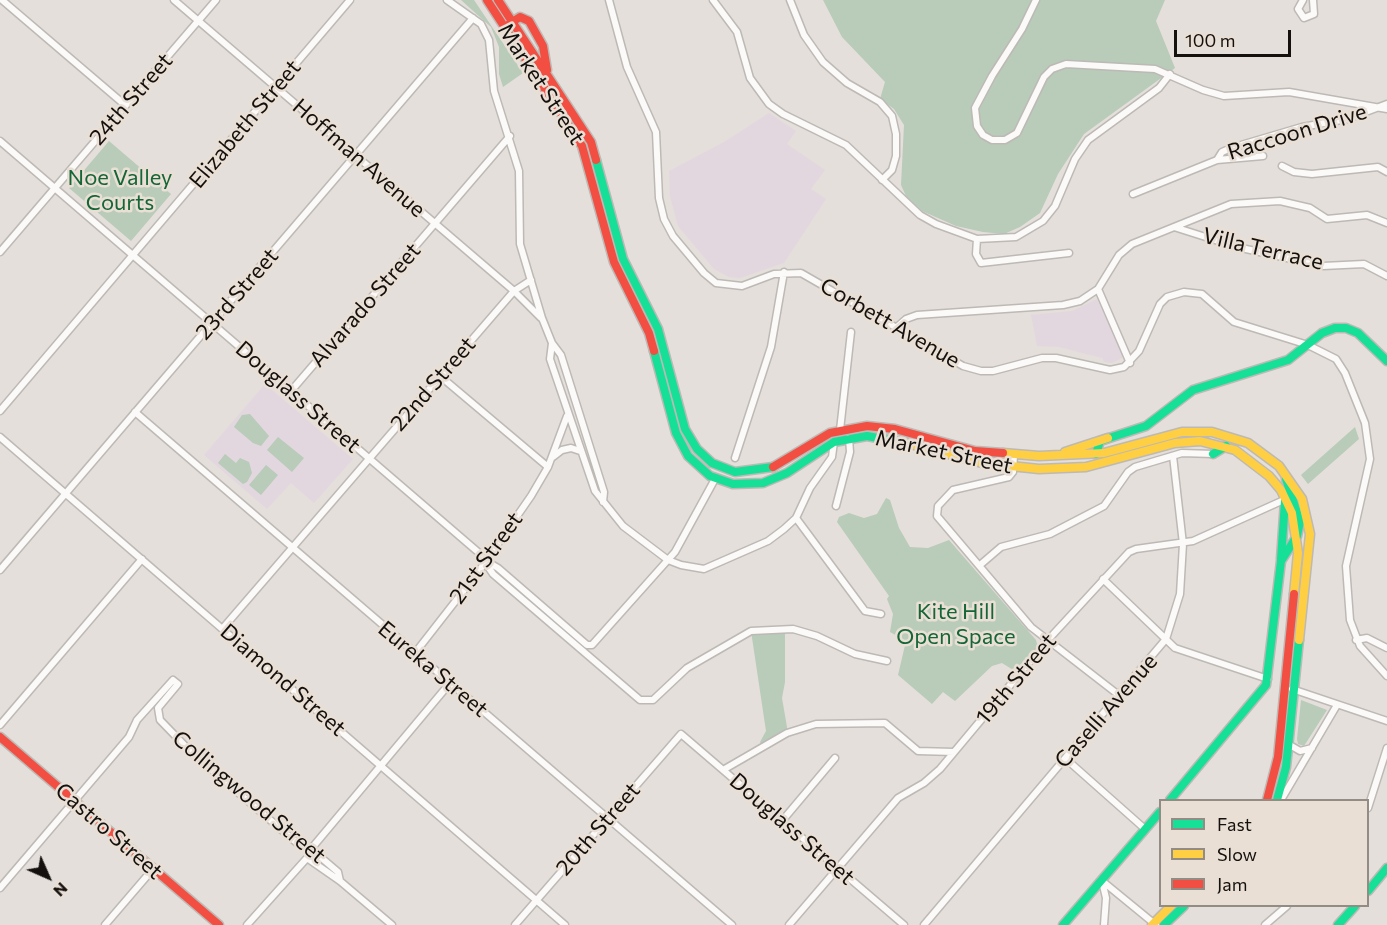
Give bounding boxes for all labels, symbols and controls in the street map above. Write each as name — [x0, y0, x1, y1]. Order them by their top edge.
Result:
street label: Market Street — [492, 18, 590, 150]
scale bar — [1177, 18, 1294, 56]
text: 100 m — [1185, 29, 1235, 51]
street label: 24th Street — [84, 48, 178, 150]
street label: Elizabeth Street — [184, 55, 306, 193]
street label: Hoffman Avenue — [287, 93, 431, 223]
street label: Raccoon Drive — [1224, 98, 1370, 166]
park label: Noe Valley Courts — [68, 165, 172, 216]
street label: Villa Terrace — [1200, 222, 1326, 276]
street label: Alvarado Street — [304, 238, 426, 372]
street label: 23rd Street — [190, 243, 284, 345]
street label: Corbett Avenue — [815, 272, 965, 374]
street label: 22nd Street — [385, 332, 481, 436]
street label: Douglass Street — [230, 336, 366, 458]
street label: Market Street — [873, 425, 1015, 479]
street label: 21st Street — [444, 507, 528, 609]
park label: Kite Hill Open Space — [896, 599, 1016, 650]
street label: Eureka Street — [373, 615, 493, 723]
street label: Diamond Street — [215, 618, 351, 742]
street label: 19th Street — [970, 628, 1062, 730]
street label: Caselli Avenue — [1049, 649, 1163, 773]
street label: Collingwood Street — [167, 725, 331, 869]
street label: Douglass Street — [724, 768, 860, 890]
street label: Castro Street — [50, 777, 168, 885]
street label: 20th Street — [550, 777, 646, 881]
legend — [1159, 799, 1369, 907]
text: Fast — [1217, 813, 1252, 835]
text: Slow — [1217, 843, 1257, 865]
north arrow — [18, 847, 78, 907]
text: Jam — [1217, 873, 1247, 895]
text: N — [50, 879, 72, 901]

